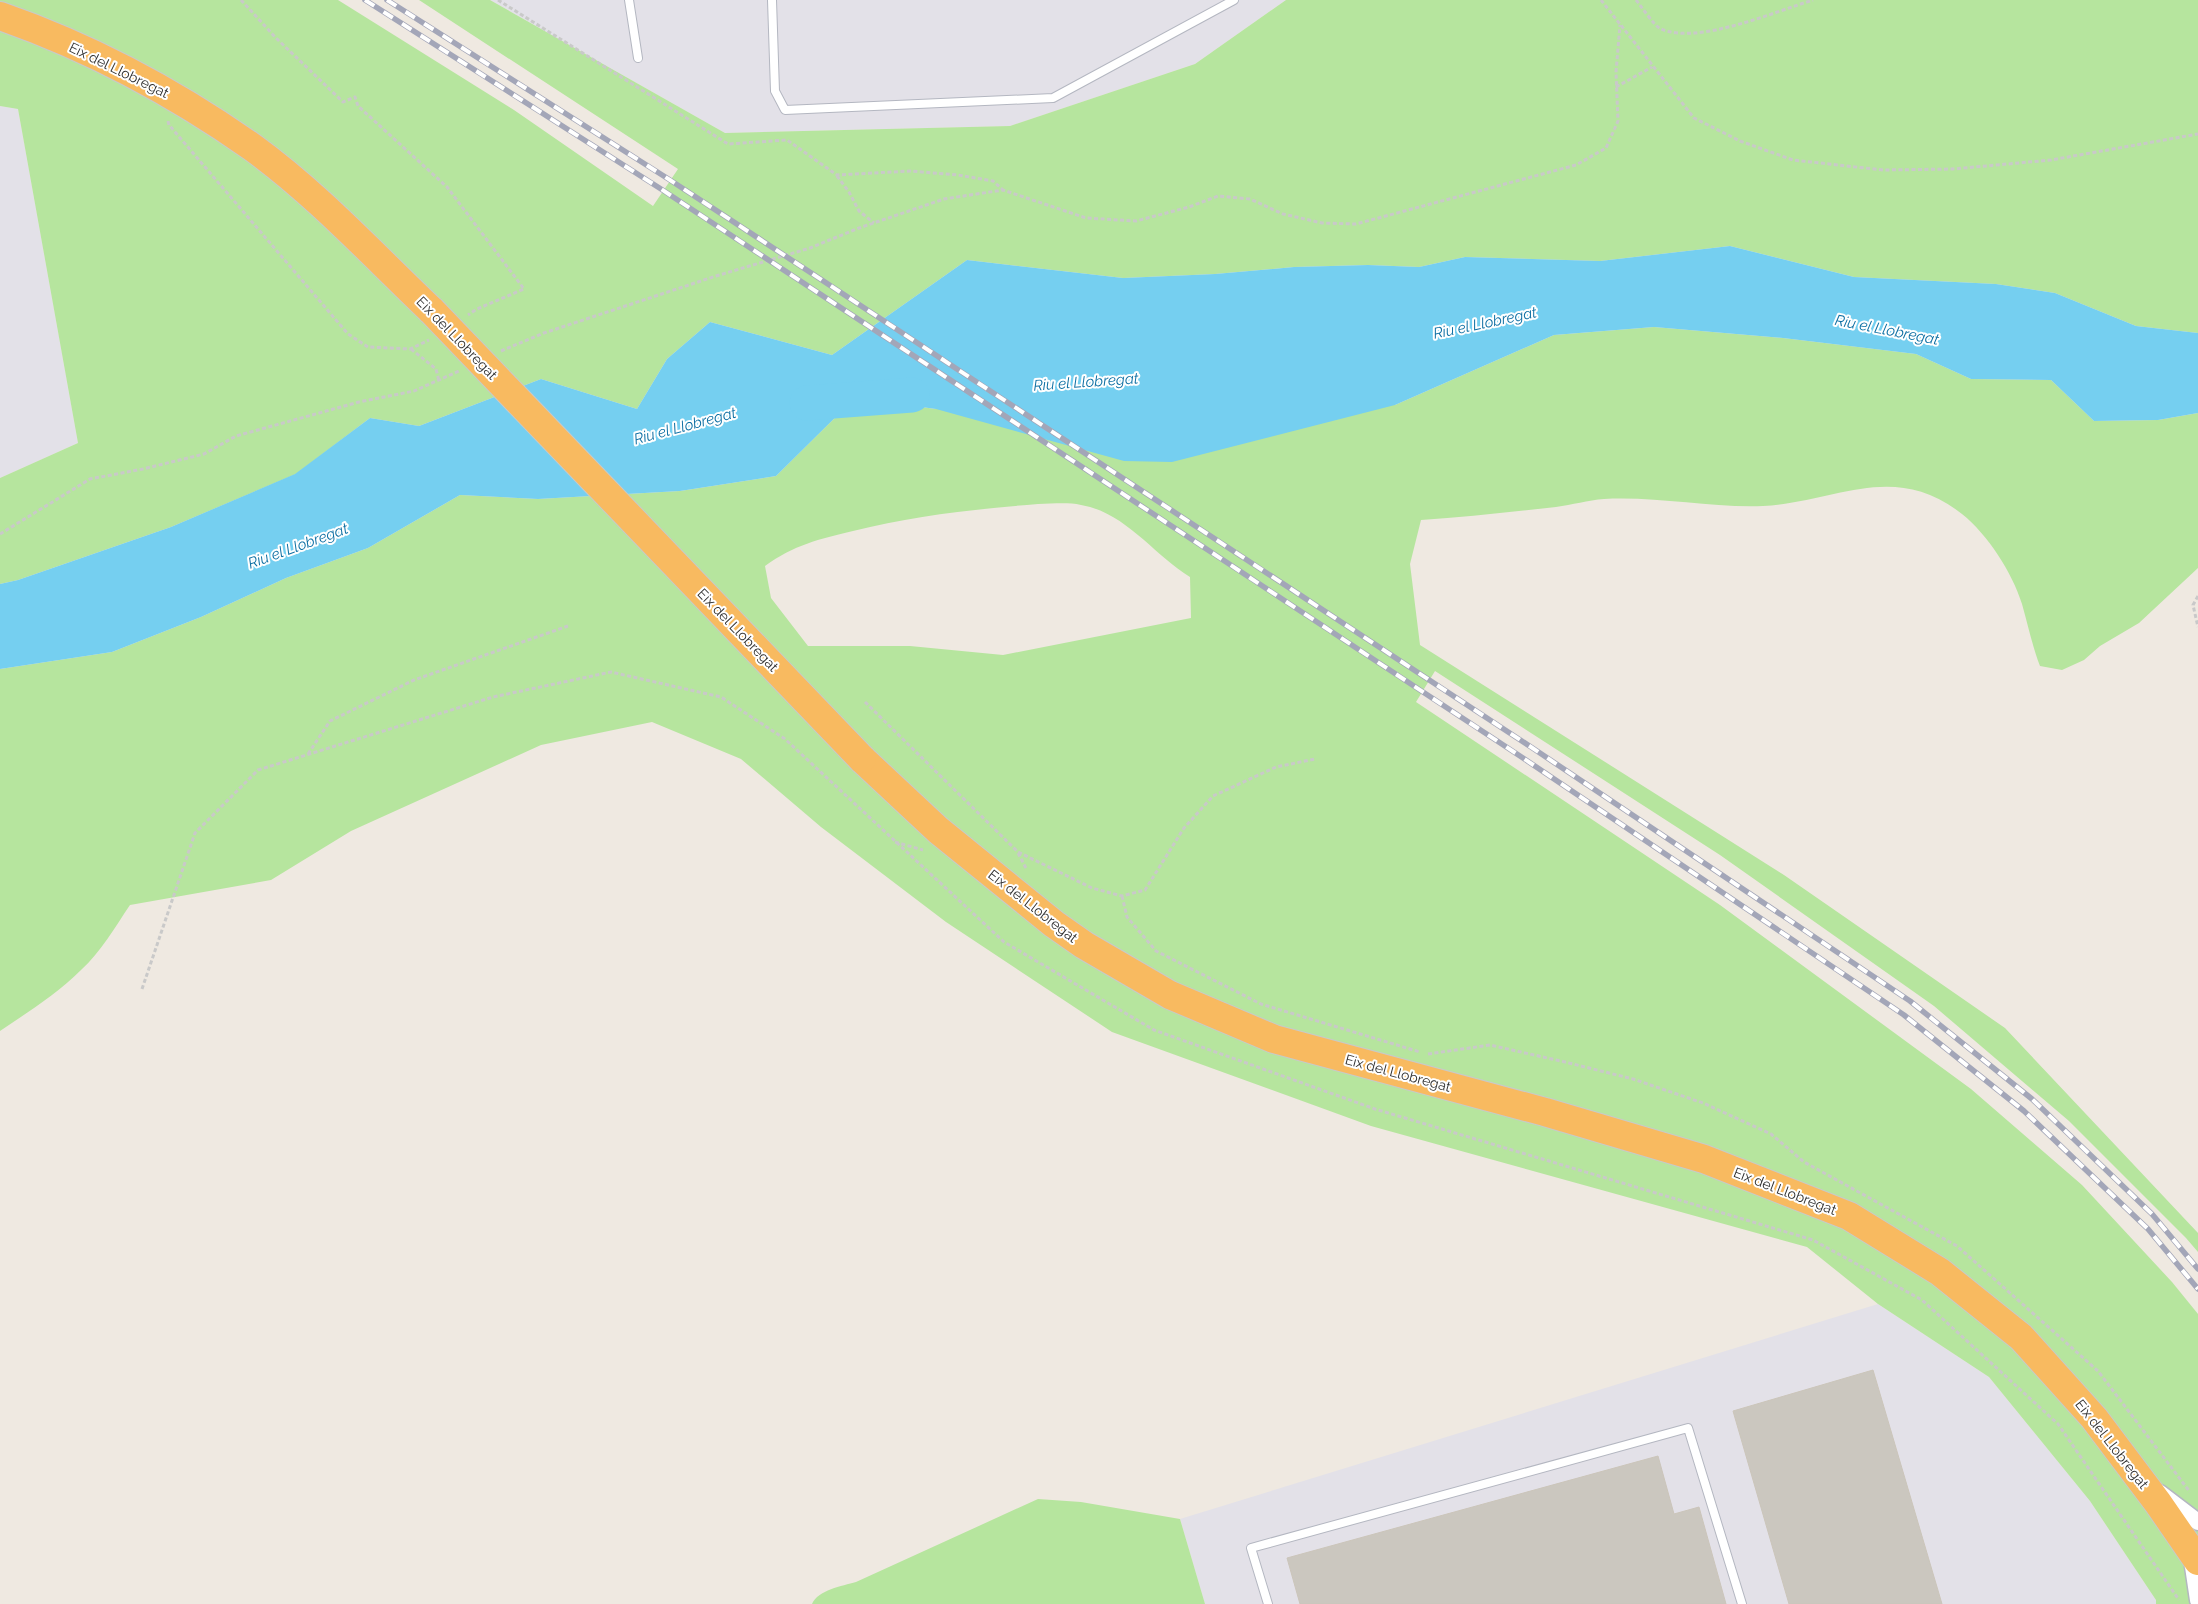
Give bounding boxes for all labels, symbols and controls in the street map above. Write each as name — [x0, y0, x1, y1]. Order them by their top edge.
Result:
street label: Eix del Llobregat — [67, 39, 172, 101]
street label: Eix del Llobregat — [413, 293, 501, 383]
water label: Riu el Llobregat — [1432, 303, 1539, 343]
water label: Riu el Llobregat — [1834, 311, 1941, 349]
water label: Riu el Llobregat — [1033, 369, 1139, 395]
water label: Riu el Llobregat — [632, 404, 738, 448]
water label: Riu el Llobregat — [245, 519, 351, 572]
street label: Eix del Llobregat — [694, 585, 782, 675]
street label: Eix del Llobregat — [985, 866, 1081, 946]
street label: Eix del Llobregat — [1343, 1051, 1453, 1095]
street label: Eix del Llobregat — [1731, 1164, 1839, 1218]
street label: Eix del Llobregat — [2072, 1396, 2152, 1492]

